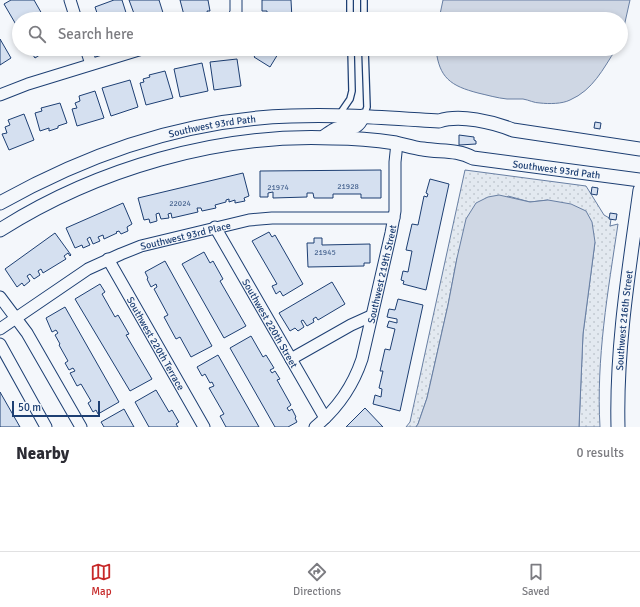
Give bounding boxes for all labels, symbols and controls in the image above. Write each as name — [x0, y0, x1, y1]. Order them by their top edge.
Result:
search box — [12, 12, 628, 56]
icon: search — [26, 23, 48, 45]
text: Search here — [58, 25, 134, 43]
street label: Southwest 93rd Path — [167, 113, 256, 141]
street label: Southwest 93rd Path — [512, 158, 601, 182]
house number: 21928 — [337, 181, 359, 191]
house number: 21974 — [267, 182, 289, 192]
house number: 22024 — [169, 198, 191, 208]
street label: Southwest 93rd Place — [139, 220, 232, 253]
street label: Southwest 219th Street — [365, 223, 399, 325]
house number: 21945 — [314, 247, 336, 257]
street label: Southwest 216th Street — [614, 269, 636, 371]
street label: Southwest 220th Street — [239, 277, 300, 371]
street label: Southwest 220th Terrace — [124, 295, 187, 393]
scale bar — [12, 399, 100, 418]
text: 50 m — [18, 401, 41, 414]
text: Nearby — [16, 443, 69, 464]
text: 0 results — [576, 445, 624, 461]
tab: Map — [90, 561, 112, 598]
tab: Directions — [293, 561, 341, 598]
tab: Saved — [522, 561, 550, 598]

